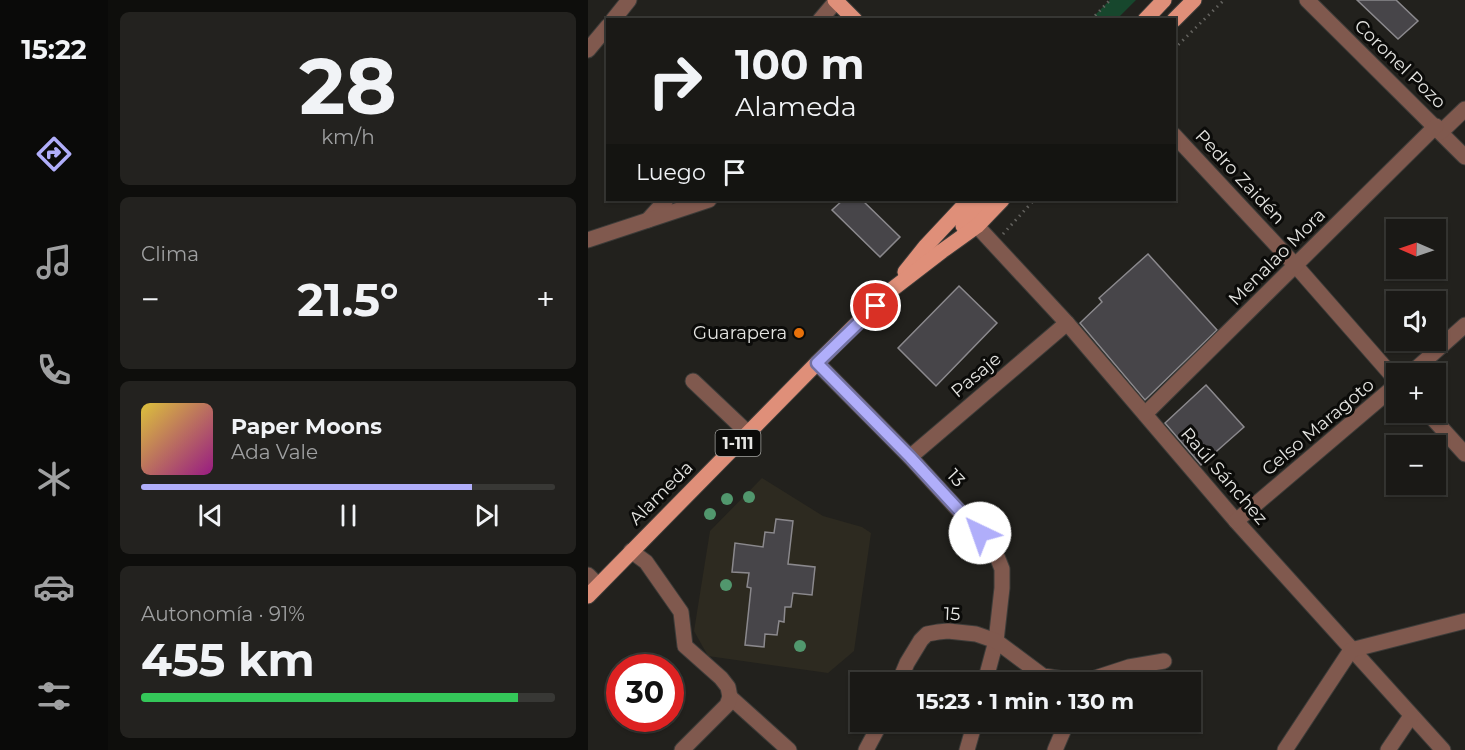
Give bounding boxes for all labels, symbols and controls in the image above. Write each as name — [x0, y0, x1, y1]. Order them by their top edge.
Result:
street label: Coronel Pozo — [1350, 15, 1450, 113]
text: 15:22 — [21, 33, 87, 66]
text: 28 — [299, 38, 397, 134]
text: 100 m — [735, 38, 864, 90]
icon: right — [636, 42, 714, 120]
text: Alameda — [735, 90, 857, 123]
text: km/h — [321, 125, 375, 149]
street label: Pedro Zaidén — [1191, 125, 1289, 229]
icon: directions — [33, 133, 75, 175]
icon: arrive — [718, 156, 751, 189]
text: Luego — [636, 159, 706, 186]
street label: Menalao Mora — [1224, 204, 1330, 310]
north arrow — [1386, 219, 1446, 279]
map controls — [1386, 219, 1446, 495]
icon: music — [33, 241, 75, 283]
text: Clima — [141, 242, 199, 266]
text: 21.5° — [297, 272, 399, 327]
text: − — [141, 279, 160, 319]
text: + — [536, 279, 555, 319]
pin — [850, 280, 901, 331]
icon: arrive — [859, 289, 892, 322]
button: sound — [1386, 291, 1446, 351]
place label: Guarapera — [693, 322, 787, 344]
marker: Guarapera — [792, 326, 806, 340]
street label: Pasaje — [947, 348, 1006, 402]
icon: phone — [33, 349, 75, 391]
button: + — [1386, 363, 1446, 423]
street label: Celso Maragoto — [1257, 374, 1379, 480]
text: Paper Moons — [231, 413, 382, 440]
street label: Raúl Sánchez — [1176, 423, 1272, 529]
road number: 1-111 — [716, 430, 760, 456]
button: − — [1386, 435, 1446, 495]
text: Ada Vale — [231, 440, 318, 464]
street label: Alameda — [625, 457, 697, 529]
icon: climate — [33, 458, 75, 500]
street label: 13 — [942, 464, 970, 492]
icon: previous — [194, 499, 227, 532]
icon: pause — [332, 499, 365, 532]
icon: next — [470, 499, 503, 532]
position arrow — [948, 501, 1012, 565]
icon: car — [33, 566, 75, 608]
text: Autonomía · 91% — [141, 602, 305, 626]
street label: 15 — [943, 603, 961, 625]
text: 455 km — [141, 632, 315, 687]
speed limit sign: 30 — [606, 654, 684, 732]
icon: filters — [33, 675, 75, 717]
text: 15:23 · 1 min · 130 m — [917, 688, 1134, 715]

